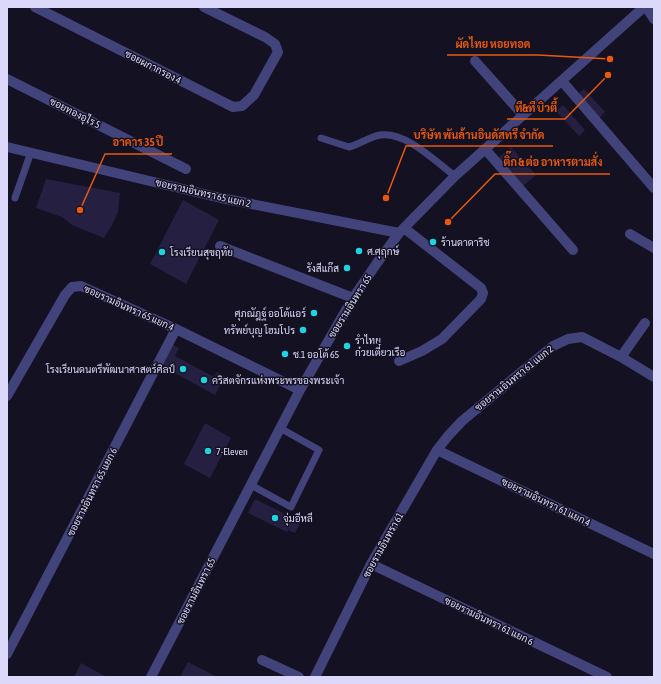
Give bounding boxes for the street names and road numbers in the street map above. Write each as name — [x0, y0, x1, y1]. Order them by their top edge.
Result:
street label: ซอยผกากรอง 4 — [123, 48, 183, 86]
street label: ซอยทองอุไร 5 — [47, 95, 103, 132]
street label: ซอยรามอินทรา 65 แยก 2 — [154, 177, 252, 209]
street label: ซอยรามอินทรา 65 — [326, 272, 374, 340]
street label: ซอยรามอินทรา 65 แยก 4 — [82, 283, 176, 333]
street label: ซอยรามอินทรา 61 แยก 2 — [473, 343, 556, 413]
street label: ซอยรามอินทรา 65 แยก 6 — [65, 446, 119, 538]
street label: ซอยรามอินทรา 61 แยก 4 — [500, 476, 593, 528]
street label: ซอยรามอินทรา 61 — [361, 510, 406, 580]
street label: ซอยรามอินทรา 65 — [175, 556, 218, 626]
street label: ซอยรามอินทรา 61 แยก 6 — [443, 595, 536, 647]

